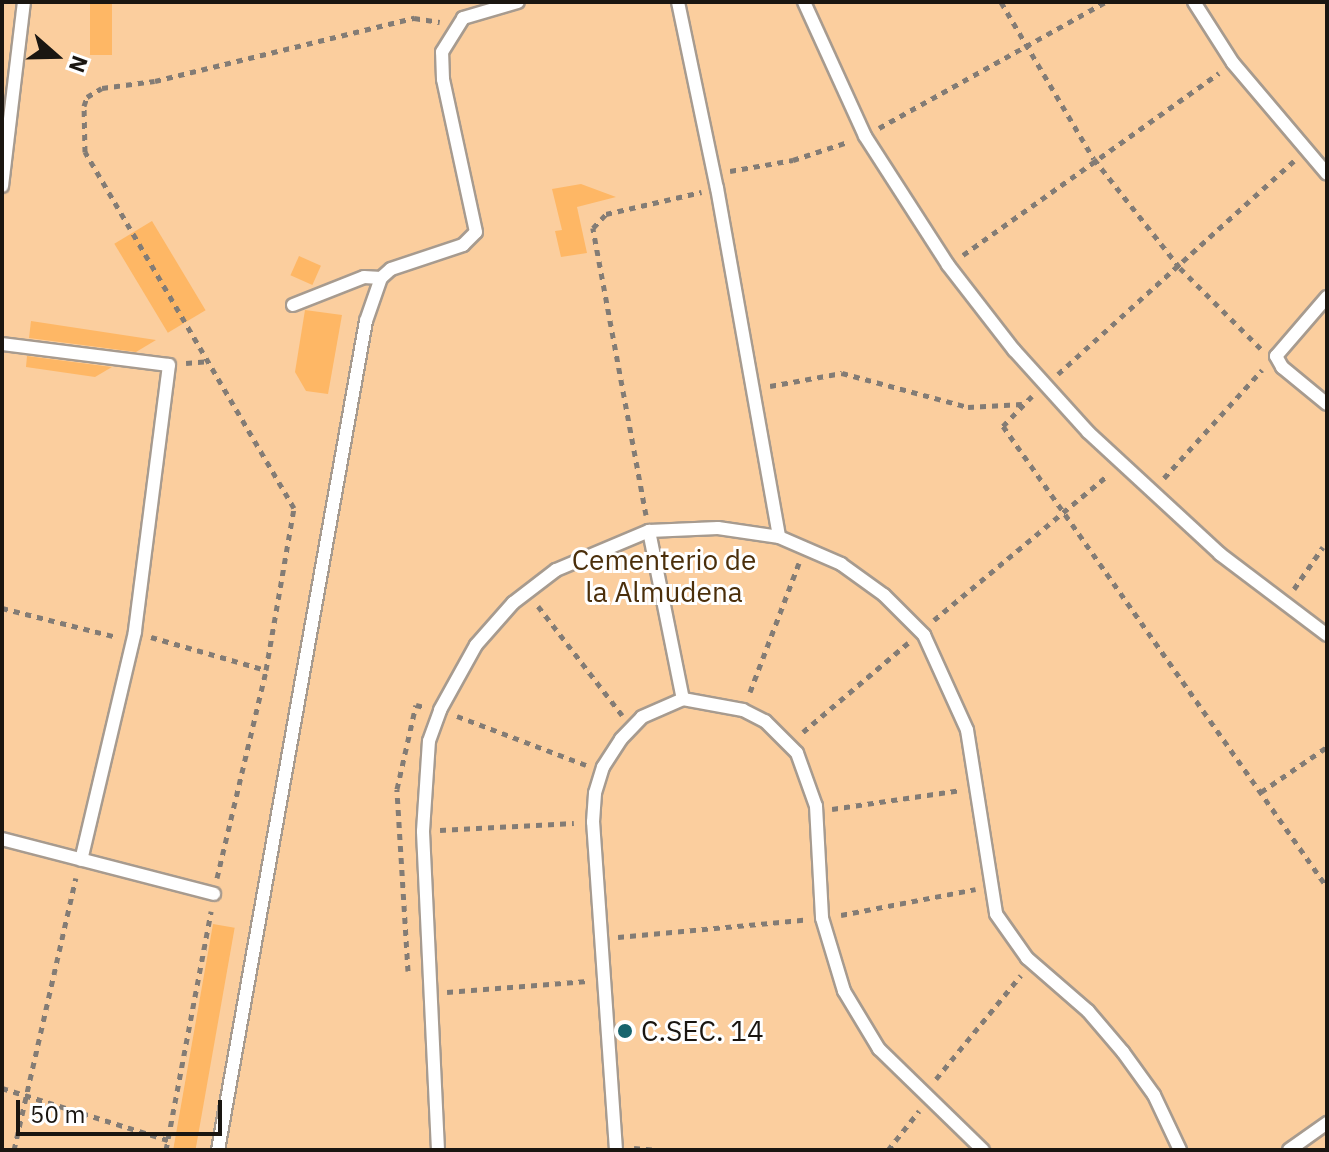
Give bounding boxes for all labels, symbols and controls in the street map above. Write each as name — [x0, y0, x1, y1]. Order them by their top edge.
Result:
north arrow — [16, 16, 96, 96]
text: N — [63, 52, 95, 77]
park label: Cementerio de la Almudena — [572, 543, 756, 609]
place label: C.SEC. 14 — [641, 1014, 764, 1048]
marker: C.SEC. 14 — [616, 1022, 634, 1040]
scale bar — [20, 1084, 226, 1134]
text: 50 m — [30, 1098, 85, 1130]

